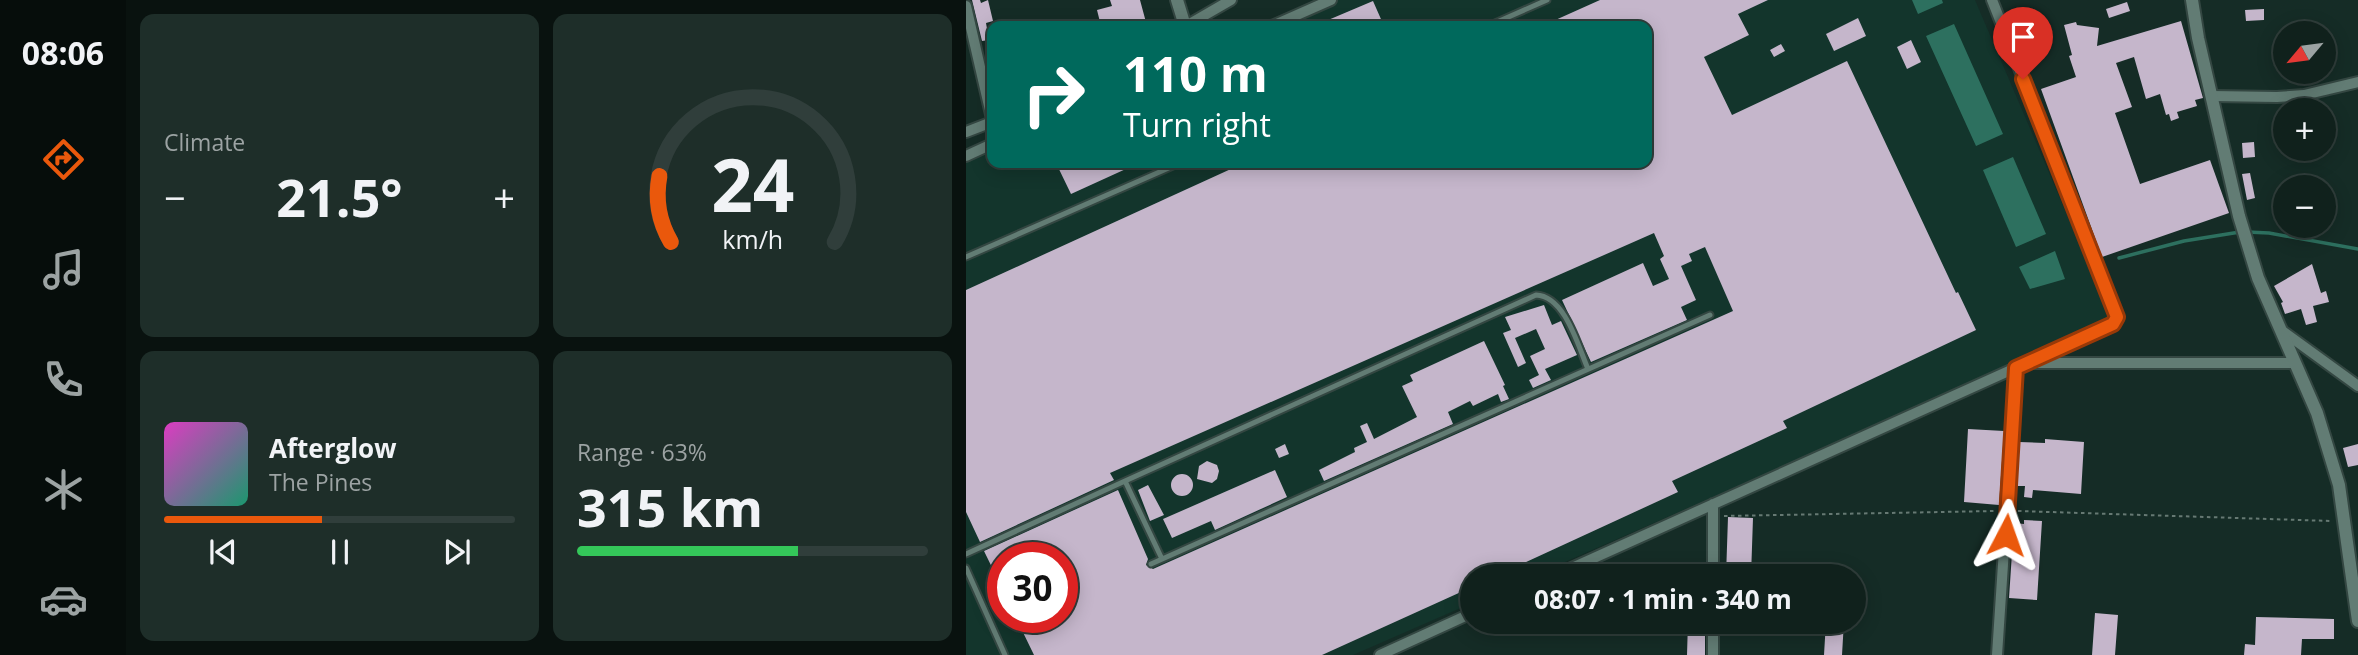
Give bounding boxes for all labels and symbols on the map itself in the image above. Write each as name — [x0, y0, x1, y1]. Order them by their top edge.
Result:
pin — [1993, 7, 2053, 79]
north arrow — [2273, 21, 2336, 84]
position arrow — [1969, 498, 2043, 572]
speed limit sign: 30 — [987, 542, 1078, 633]

